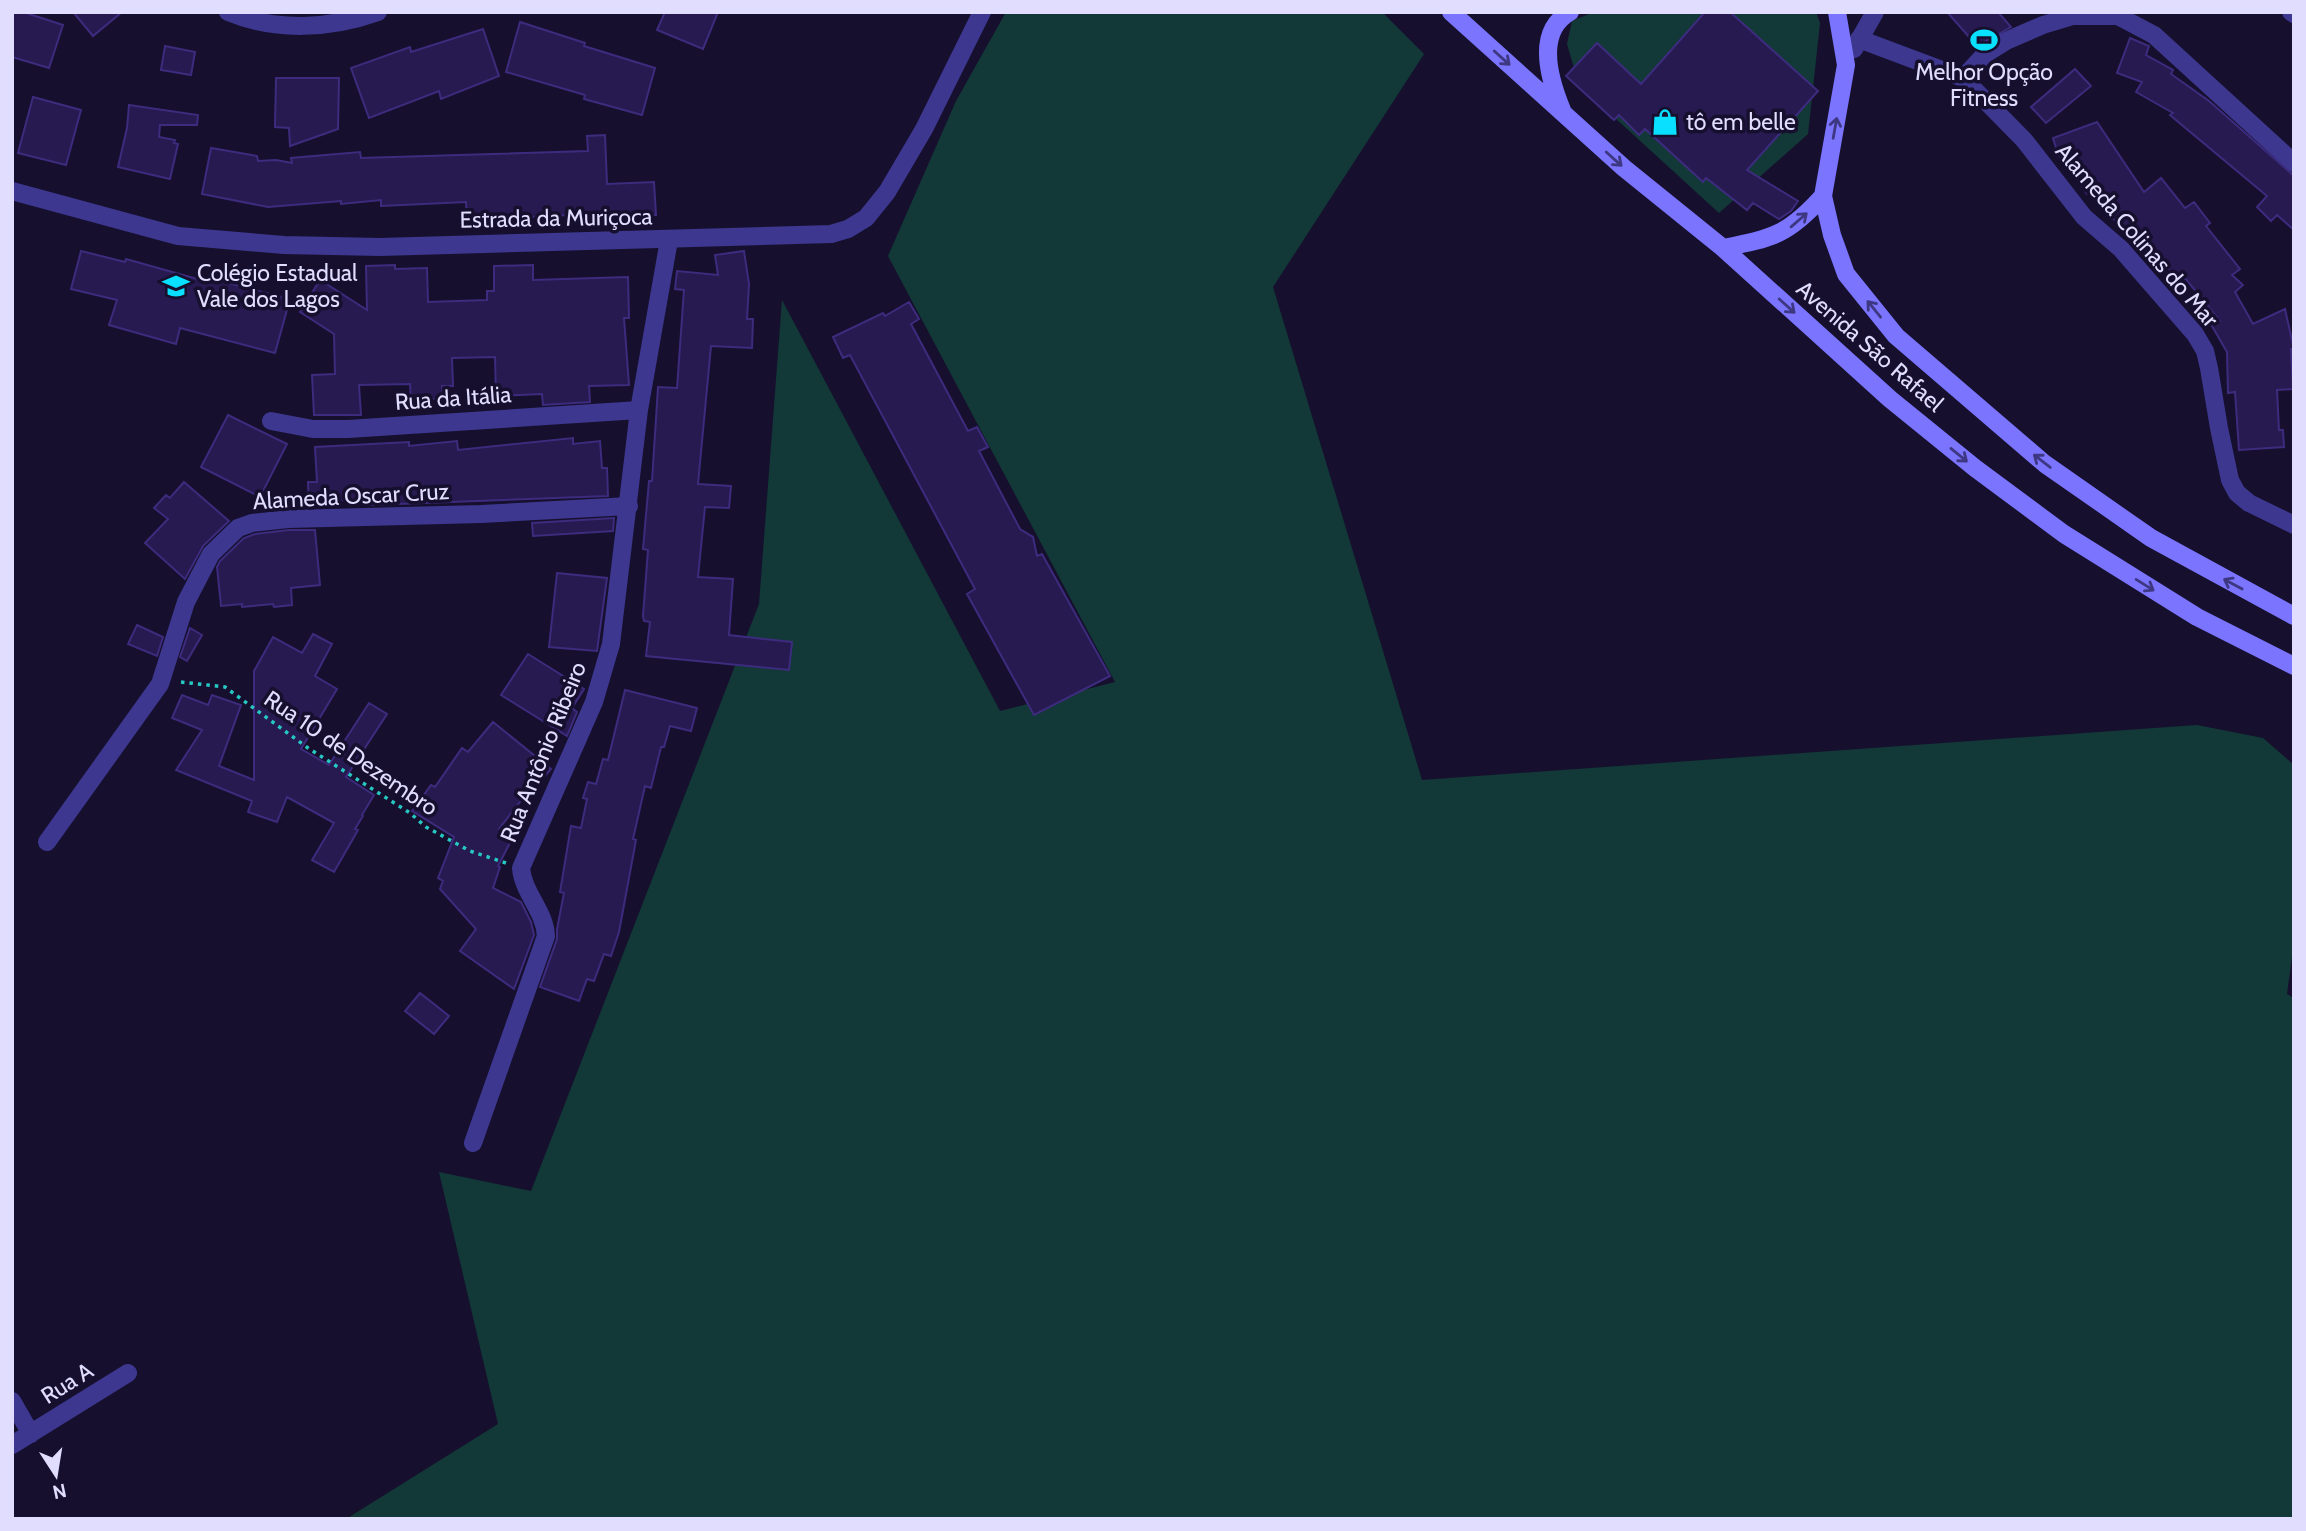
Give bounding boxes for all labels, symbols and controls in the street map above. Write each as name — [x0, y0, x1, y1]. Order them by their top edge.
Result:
sports icon: Melhor Opção Fitness — [1969, 25, 1999, 55]
one-way arrow — [1493, 50, 1511, 66]
place label: Melhor Opção Fitness — [1915, 58, 2053, 112]
shop icon: tô em belle — [1650, 107, 1680, 137]
place label: tô em belle — [1686, 108, 1796, 136]
one-way arrow — [1828, 118, 1842, 140]
street label: Alameda Colinas do Mar — [2050, 137, 2225, 333]
one-way arrow — [1605, 150, 1622, 167]
street label: Estrada da Muriçoca — [459, 202, 653, 234]
one-way arrow — [1790, 212, 1808, 228]
place label: Colégio Estadual Vale dos Lagos — [197, 259, 358, 313]
school or university icon: Colégio Estadual Vale dos Lagos — [161, 271, 191, 301]
street label: Avenida São Rafael — [1791, 275, 1950, 418]
one-way arrow — [1778, 298, 1796, 314]
one-way arrow — [1867, 300, 1882, 319]
street label: Rua da Itália — [394, 380, 512, 416]
one-way arrow — [1949, 447, 1967, 463]
one-way arrow — [2033, 454, 2052, 469]
street label: Alameda Oscar Cruz — [252, 477, 450, 515]
one-way arrow — [2223, 577, 2244, 590]
one-way arrow — [2135, 578, 2155, 592]
street label: Rua Antônio Ribeiro — [494, 658, 592, 846]
street label: Rua 10 de Dezembro — [259, 684, 443, 822]
street label: Rua A — [36, 1356, 98, 1410]
north arrow — [21, 1440, 91, 1510]
text: N — [50, 1478, 68, 1504]

